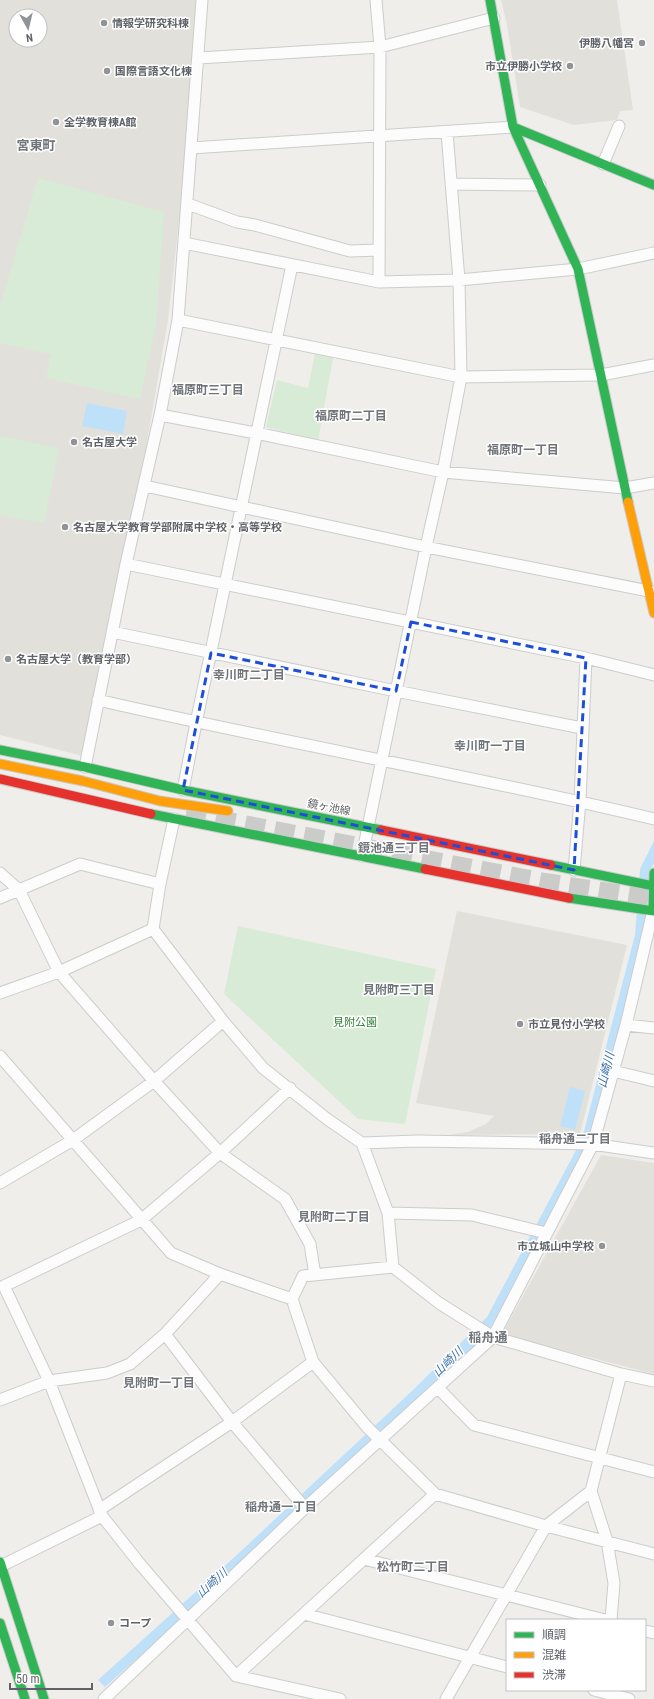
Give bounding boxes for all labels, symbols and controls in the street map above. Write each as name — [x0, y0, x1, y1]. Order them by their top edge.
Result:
north arrow — [8, 8, 48, 48]
place label: 情報学研究科棟 — [112, 17, 189, 30]
marker: 情報学研究科棟 — [99, 18, 109, 28]
text: N — [25, 31, 34, 44]
place label: 伊勝八幡宮 — [579, 37, 634, 50]
marker: 伊勝八幡宮 — [637, 38, 647, 48]
place label: 市立伊勝小学校 — [485, 60, 562, 73]
marker: 市立伊勝小学校 — [565, 61, 575, 71]
place label: 国際言語文化棟 — [115, 65, 192, 78]
marker: 国際言語文化棟 — [102, 66, 112, 76]
place label: 全学教育棟A館 — [64, 116, 137, 129]
marker: 全学教育棟A館 — [51, 117, 61, 127]
district label: 宮東町 — [16, 138, 56, 153]
district label: 福原町三丁目 — [172, 383, 244, 397]
district label: 福原町二丁目 — [315, 409, 387, 423]
place label: 名古屋大学 — [82, 436, 137, 449]
marker: 名古屋大学 — [69, 437, 79, 447]
district label: 福原町一丁目 — [487, 443, 559, 457]
place label: 名古屋大学教育学部附属中学校・高等学校 — [73, 521, 282, 534]
marker: 名古屋大学教育学部附属中学校・高等学校 — [60, 522, 70, 532]
place label: 名古屋大学（教育学部） — [16, 653, 137, 666]
marker: 名古屋大学（教育学部） — [3, 654, 13, 664]
district label: 幸川町二丁目 — [213, 668, 285, 682]
district label: 幸川町一丁目 — [454, 739, 526, 753]
street label: 鏡ヶ池線 — [306, 797, 352, 818]
district label: 鏡池通三丁目 — [357, 841, 430, 855]
district label: 見附町三丁目 — [363, 983, 435, 997]
park label: 見附公園 — [333, 1016, 377, 1029]
place label: 市立見付小学校 — [528, 1018, 605, 1031]
marker: 市立見付小学校 — [515, 1019, 525, 1029]
water label: 山崎川 — [595, 1049, 618, 1089]
district label: 稲舟通二丁目 — [539, 1132, 611, 1146]
district label: 見附町二丁目 — [298, 1210, 370, 1224]
place label: 市立城山中学校 — [517, 1240, 594, 1253]
marker: 市立城山中学校 — [597, 1241, 607, 1251]
district label: 稲舟通 — [468, 1330, 508, 1345]
water label: 山崎川 — [430, 1343, 467, 1380]
district label: 見附町一丁目 — [123, 1376, 195, 1390]
district label: 稲舟通一丁目 — [245, 1500, 317, 1514]
district label: 松竹町二丁目 — [377, 1560, 449, 1574]
water label: 山崎川 — [194, 1564, 232, 1600]
place label: コープ — [119, 1617, 151, 1630]
marker: コープ — [106, 1618, 116, 1628]
legend — [506, 1619, 646, 1691]
text: 順調 — [542, 1628, 566, 1642]
text: 混雑 — [542, 1648, 566, 1662]
scale bar — [10, 1665, 92, 1691]
text: 渋滞 — [542, 1668, 566, 1682]
text: 50 m — [16, 1672, 40, 1686]

